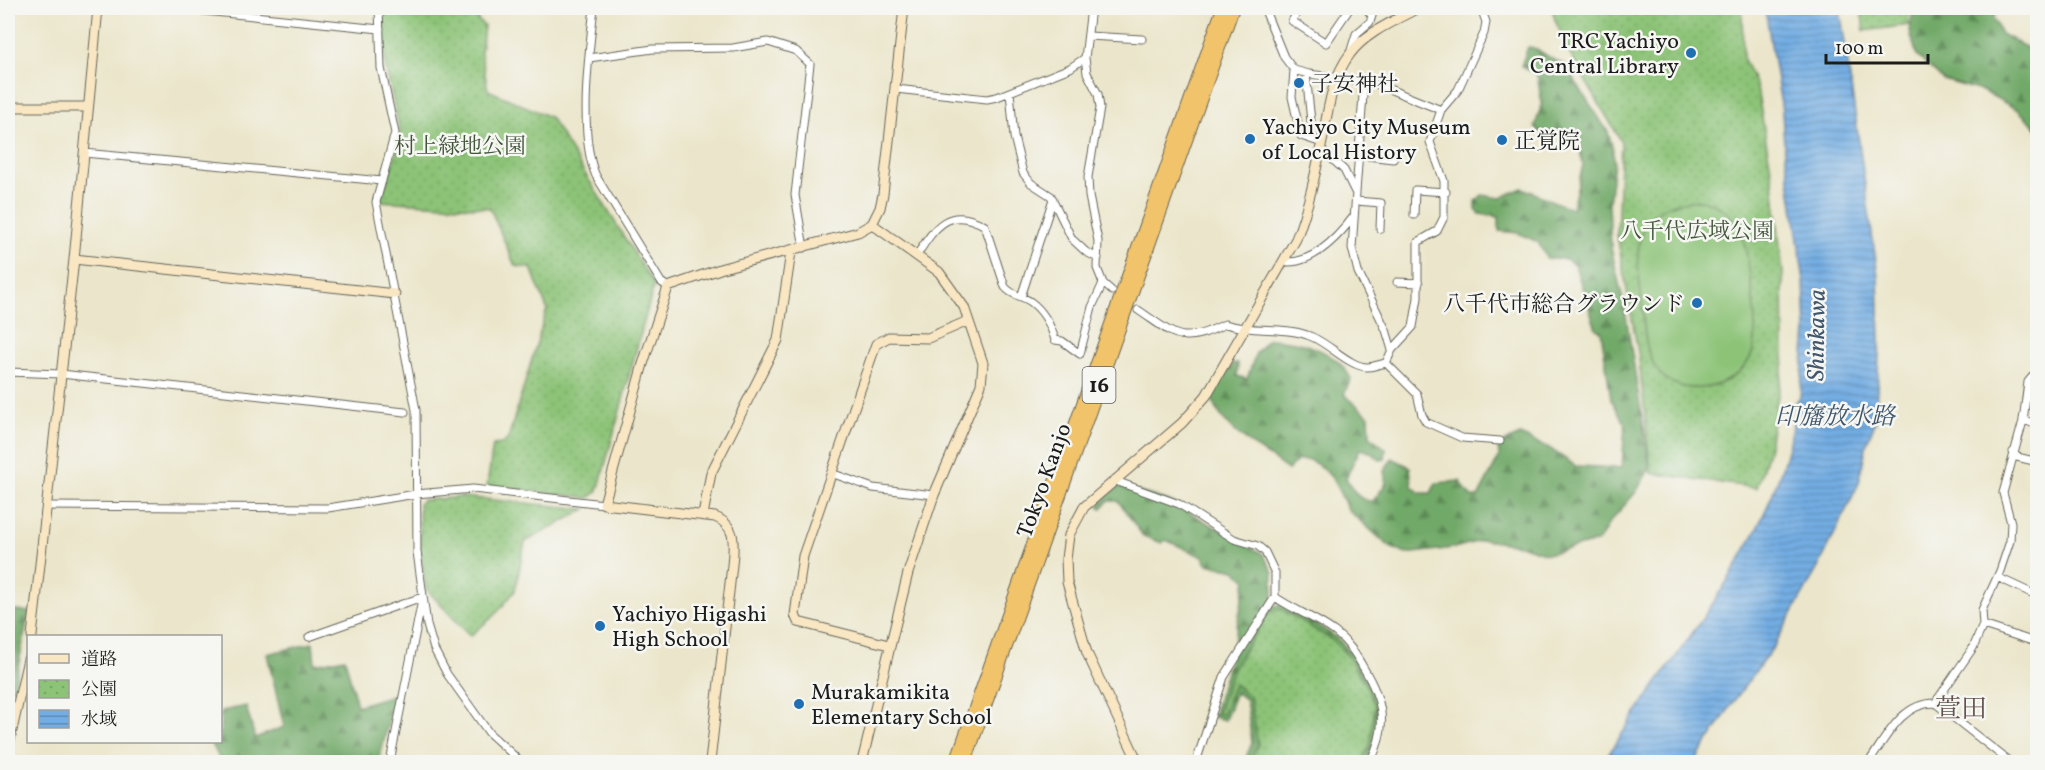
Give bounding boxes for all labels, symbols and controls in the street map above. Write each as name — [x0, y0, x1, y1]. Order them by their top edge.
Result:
place label: TRC Yachiyo Central Library — [1530, 27, 1679, 83]
scale bar — [1826, 27, 1928, 65]
text: 100 m — [1835, 37, 1884, 62]
marker: TRC Yachiyo Central Library — [1684, 46, 1698, 60]
place label: 子安神社 — [1311, 70, 1399, 101]
marker: 子安神社 — [1292, 76, 1306, 90]
place label: Yachiyo City Museum of Local History — [1262, 113, 1471, 169]
place label: 正覚院 — [1514, 127, 1580, 158]
park label: 村上緑地公園 — [394, 132, 526, 163]
marker: Yachiyo City Museum of Local History — [1243, 132, 1257, 146]
marker: 正覚院 — [1495, 133, 1509, 147]
park label: 八千代広域公園 — [1620, 217, 1774, 248]
water label: Shinkawa — [1800, 289, 1836, 381]
place label: 八千代市総合グラウンド — [1443, 290, 1685, 321]
marker: 八千代市総合グラウンド — [1690, 296, 1704, 310]
road number: 16 — [1082, 367, 1116, 403]
water label: 印旛放水路 — [1775, 401, 1897, 435]
street label: Tokyo Kanjo — [1010, 419, 1080, 542]
place label: Yachiyo Higashi High School — [612, 600, 767, 656]
marker: Yachiyo Higashi High School — [593, 619, 607, 633]
legend — [27, 635, 222, 743]
text: 道路 — [81, 648, 117, 673]
text: 公園 — [81, 678, 117, 703]
place label: Murakamikita Elementary School — [811, 678, 992, 734]
district label: 萱田 — [1935, 692, 1987, 728]
marker: Murakamikita Elementary School — [792, 697, 806, 711]
text: 水域 — [81, 708, 117, 733]

